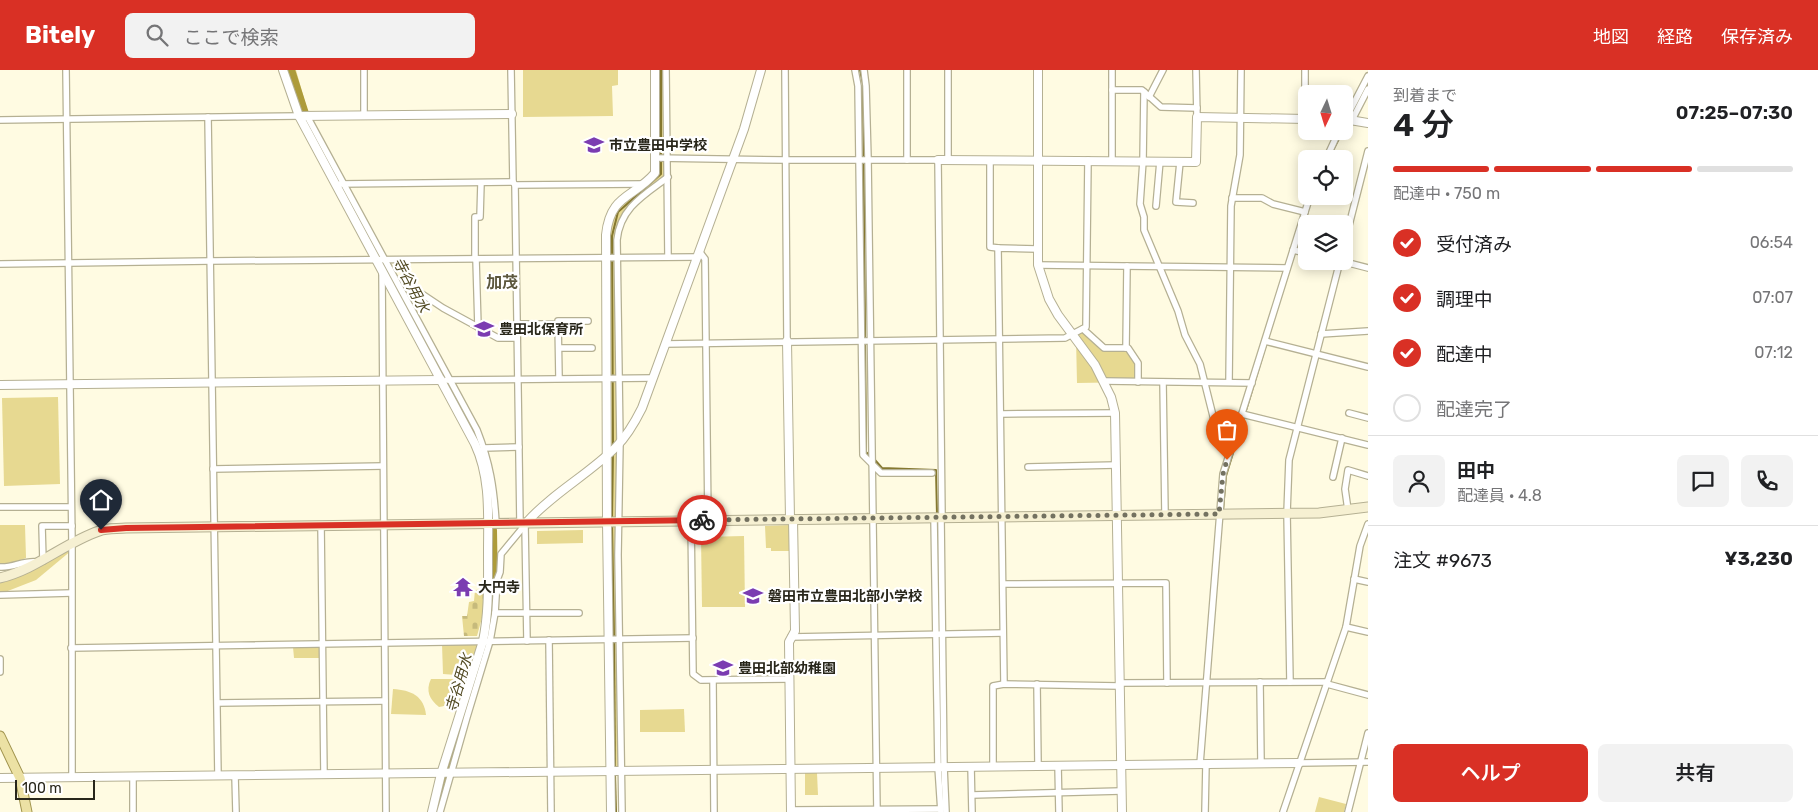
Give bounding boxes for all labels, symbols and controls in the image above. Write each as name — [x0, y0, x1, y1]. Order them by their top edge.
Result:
search box — [125, 13, 475, 58]
text: Bitely — [25, 21, 95, 49]
icon: search — [143, 21, 171, 49]
text: ここで検索 — [183, 26, 278, 49]
text: 地図 — [1593, 26, 1629, 48]
text: 経路 — [1657, 26, 1693, 48]
text: 保存済み — [1721, 26, 1793, 48]
north arrow — [1298, 85, 1352, 140]
map controls — [1298, 85, 1353, 270]
text: 到着まで — [1393, 86, 1457, 105]
text: 07:25–07:30 — [1676, 101, 1793, 124]
text: 4 分 — [1393, 106, 1453, 144]
school or university icon: 市立豊田中学校 — [583, 134, 605, 156]
place label: 市立豊田中学校 — [609, 137, 707, 154]
button: locate — [1298, 150, 1353, 205]
text: 配達中 · 750 m — [1393, 184, 1500, 203]
button: layers — [1298, 215, 1353, 270]
icon: check — [1393, 229, 1421, 257]
text: 受付済み — [1436, 233, 1512, 256]
text: 06:54 — [1750, 233, 1793, 252]
water label: 寺谷用水 — [389, 254, 434, 317]
district label: 加茂 — [486, 273, 518, 292]
icon: check — [1393, 284, 1421, 312]
text: 調理中 — [1436, 288, 1493, 311]
text: 07:07 — [1752, 288, 1793, 307]
school or university icon: 豊田北保育所 — [473, 318, 495, 340]
place label: 豊田北保育所 — [499, 321, 583, 338]
icon: check — [1393, 339, 1421, 367]
text: 配達中 — [1436, 343, 1493, 366]
text: 07:12 — [1754, 343, 1793, 362]
text: 配達完了 — [1436, 398, 1512, 421]
pin — [1206, 409, 1248, 460]
icon: bag — [1213, 416, 1241, 444]
button: person — [1393, 455, 1445, 507]
button: chat — [1677, 455, 1729, 507]
button: phone — [1741, 455, 1793, 507]
text: 田中 — [1457, 459, 1495, 482]
pin — [80, 479, 122, 530]
icon: home — [87, 486, 115, 514]
text: 配達員 · 4.8 — [1457, 486, 1542, 505]
courier — [677, 495, 727, 545]
icon: bike — [688, 506, 716, 534]
text: ¥3,230 — [1724, 547, 1793, 570]
text: 注文 #9673 — [1393, 549, 1492, 572]
temple icon: 大円寺 — [452, 576, 474, 598]
place label: 大円寺 — [478, 579, 520, 596]
school or university icon: 磐田市立豊田北部小学校 — [742, 585, 764, 607]
place label: 磐田市立豊田北部小学校 — [768, 588, 922, 605]
water label: 寺谷用水 — [442, 650, 476, 714]
school or university icon: 豊田北部幼稚園 — [712, 657, 734, 679]
place label: 豊田北部幼稚園 — [738, 660, 836, 677]
button: ヘルプ — [1393, 744, 1588, 802]
button: 共有 — [1598, 744, 1793, 802]
scale bar — [15, 777, 95, 800]
text: 100 m — [22, 780, 62, 797]

